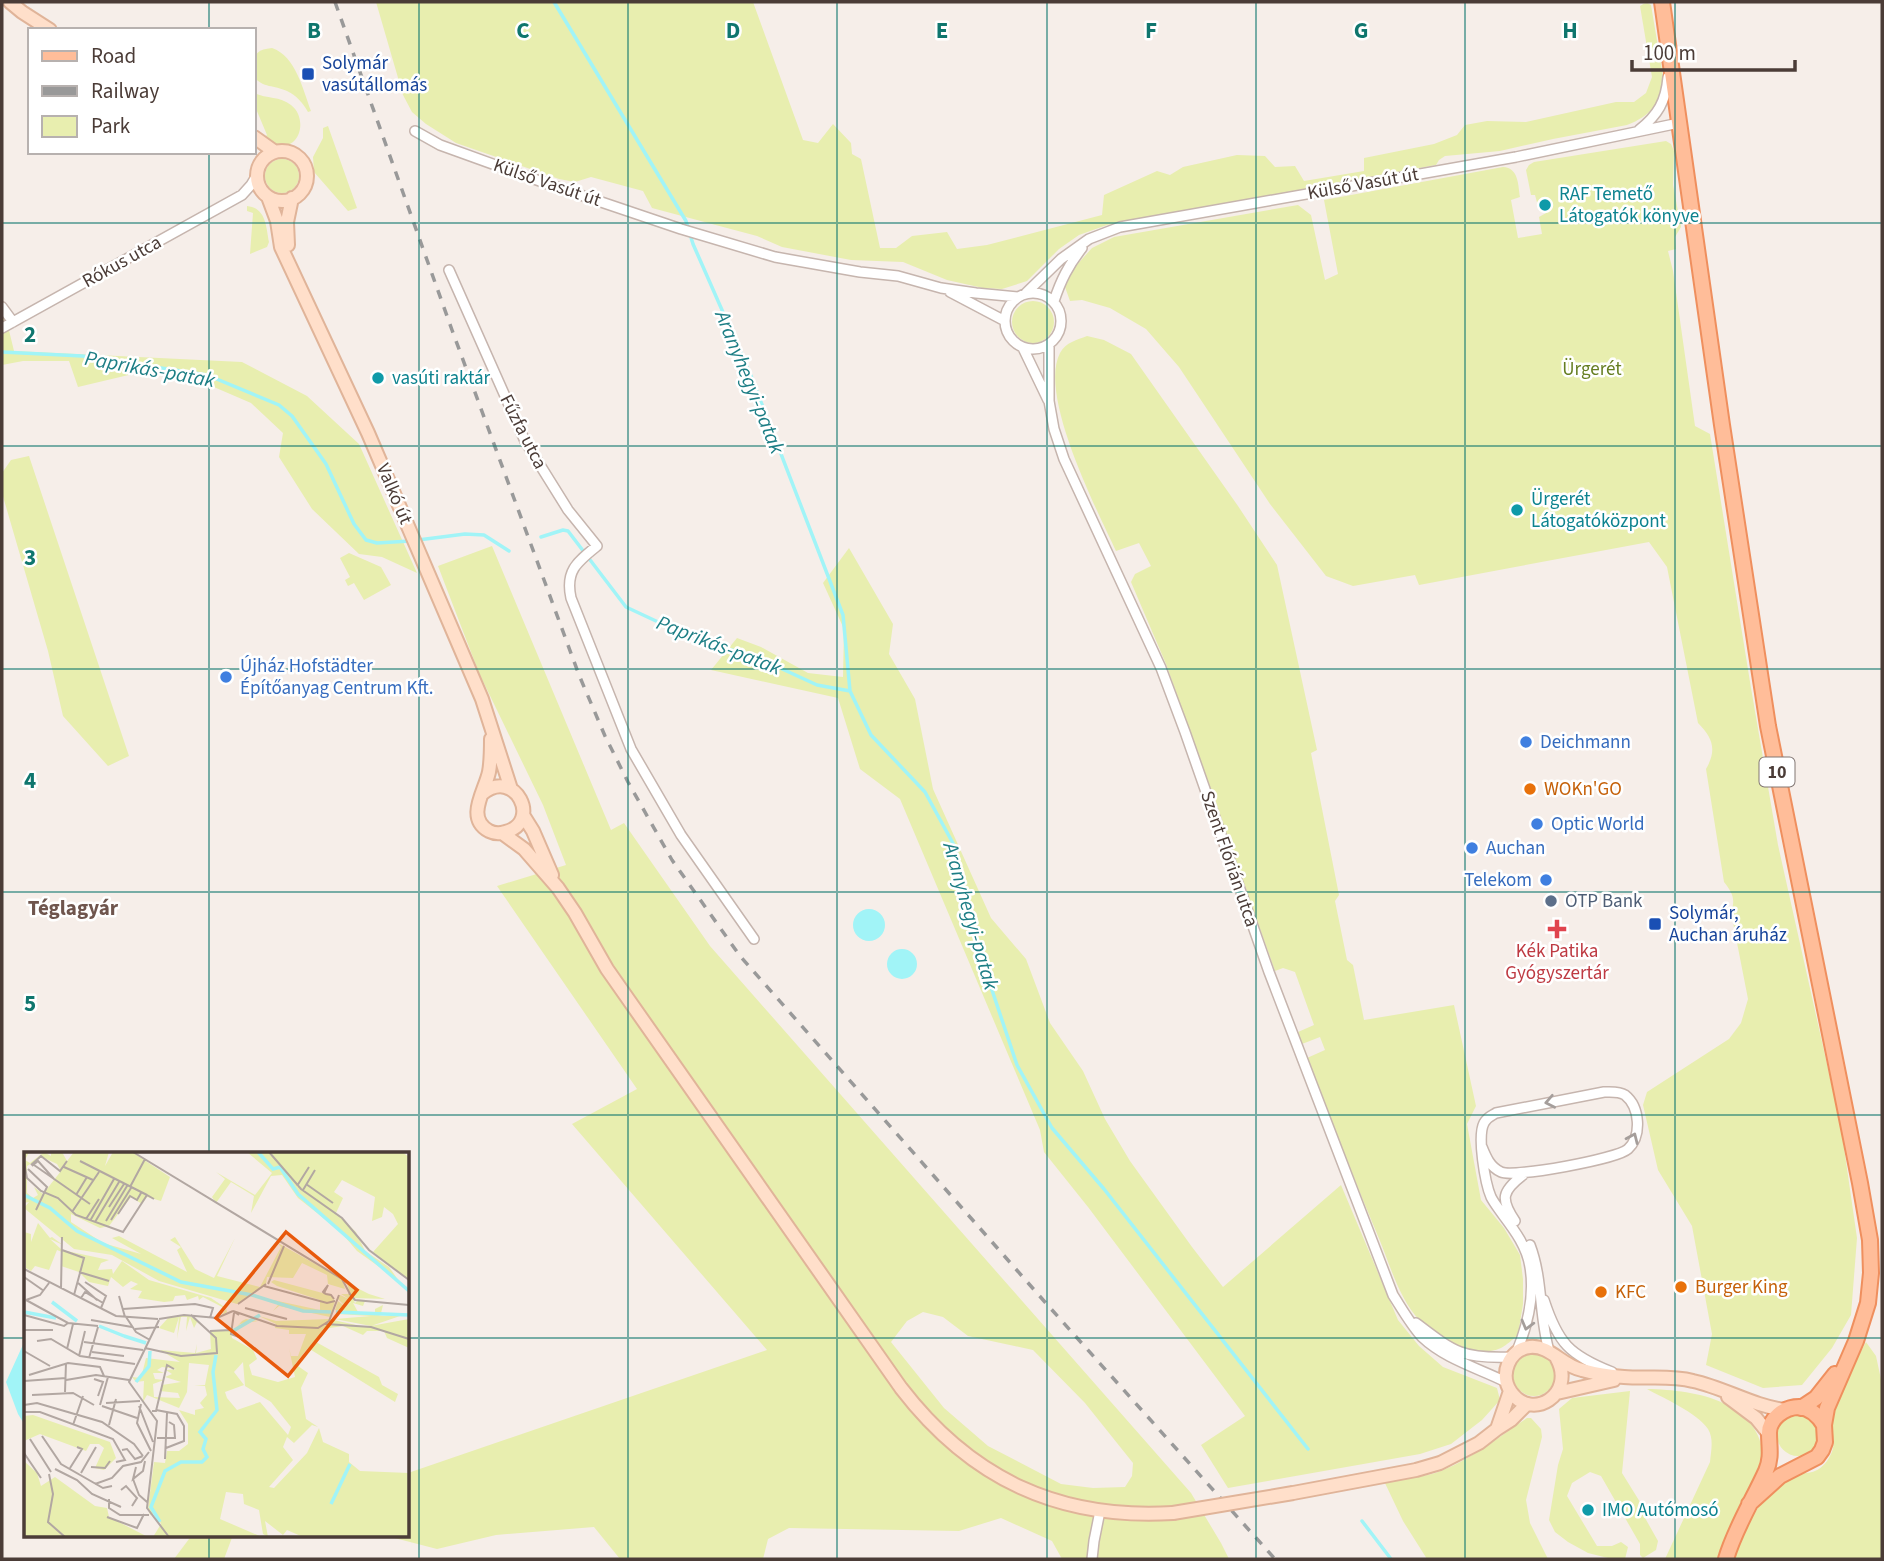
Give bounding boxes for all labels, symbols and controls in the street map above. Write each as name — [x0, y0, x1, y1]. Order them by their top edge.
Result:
text: B — [307, 14, 321, 47]
text: C — [516, 14, 530, 47]
text: D — [726, 14, 740, 47]
text: E — [936, 14, 948, 47]
text: F — [1145, 14, 1157, 47]
text: G — [1354, 14, 1368, 47]
text: H — [1562, 14, 1578, 47]
legend — [28, 28, 256, 154]
scale bar — [1632, 28, 1795, 72]
text: 100 m — [1643, 38, 1696, 68]
text: Road — [91, 41, 136, 71]
place label: Solymár vasútállomás — [322, 50, 427, 99]
marker: Solymár vasútállomás — [300, 66, 316, 82]
text: Railway — [91, 76, 159, 106]
text: Park — [91, 111, 131, 141]
street label: Külső Vasút út — [490, 152, 605, 214]
street label: Külső Vasút út — [1305, 161, 1421, 207]
place label: RAF Temető Látogatók könyve — [1559, 181, 1699, 230]
marker: RAF Temető Látogatók könyve — [1537, 197, 1553, 213]
street label: Rókus utca — [78, 229, 166, 295]
water label: Aranyhegyi-patak — [707, 304, 793, 459]
text: 2 — [24, 318, 36, 351]
water label: Paprikás-patak — [82, 343, 219, 395]
park label: Ürgerét — [1562, 356, 1622, 383]
place label: vasúti raktár — [392, 365, 491, 392]
marker: vasúti raktár — [370, 370, 386, 386]
street label: Fűzfa utca — [493, 390, 553, 474]
street label: Valkó út — [369, 459, 419, 529]
place label: Ürgerét Látogatóközpont — [1531, 486, 1667, 535]
marker: Ürgerét Látogatóközpont — [1509, 502, 1525, 518]
text: 3 — [24, 541, 36, 574]
water label: Paprikás-patak — [652, 607, 787, 683]
place label: Újház Hofstädter Építőanyag Centrum Kft. — [240, 653, 434, 702]
marker: Újház Hofstädter Építőanyag Centrum Kft. — [218, 669, 234, 685]
place label: Deichmann — [1540, 729, 1631, 756]
marker: Deichmann — [1518, 734, 1534, 750]
road number: 10 — [1760, 758, 1795, 786]
text: 4 — [24, 764, 36, 797]
place label: WOKn'GO — [1544, 776, 1622, 803]
marker: WOKn'GO — [1522, 781, 1538, 797]
street label: Szent Flórián utca — [1193, 787, 1265, 931]
place label: Optic World — [1551, 811, 1645, 838]
marker: Optic World — [1529, 816, 1545, 832]
place label: Auchan — [1486, 835, 1546, 862]
water label: Aranyhegyi-patak — [935, 837, 1007, 994]
marker: Auchan — [1464, 840, 1480, 856]
place label: Telekom — [1464, 867, 1532, 894]
marker: Telekom — [1538, 872, 1554, 888]
place label: OTP Bank — [1565, 888, 1643, 915]
district label: Téglagyár — [28, 893, 119, 923]
marker: OTP Bank — [1543, 893, 1559, 909]
place label: Solymár, Auchan áruház — [1669, 900, 1787, 949]
marker: Solymár, Auchan áruház — [1647, 916, 1663, 932]
marker: Kék Patika Gyógyszertár — [1549, 921, 1565, 937]
place label: Kék Patika Gyógyszertár — [1505, 938, 1609, 987]
text: 5 — [24, 987, 36, 1020]
one-way arrow — [1544, 1094, 1556, 1109]
one-way arrow — [1625, 1133, 1638, 1146]
inset map — [24, 1152, 410, 1536]
place label: Burger King — [1695, 1274, 1788, 1301]
place label: KFC — [1615, 1279, 1646, 1306]
marker: Burger King — [1673, 1279, 1689, 1295]
marker: KFC — [1593, 1284, 1609, 1300]
one-way arrow — [1520, 1319, 1535, 1331]
place label: IMO Autómosó — [1602, 1497, 1719, 1524]
marker: IMO Autómosó — [1580, 1502, 1596, 1518]

